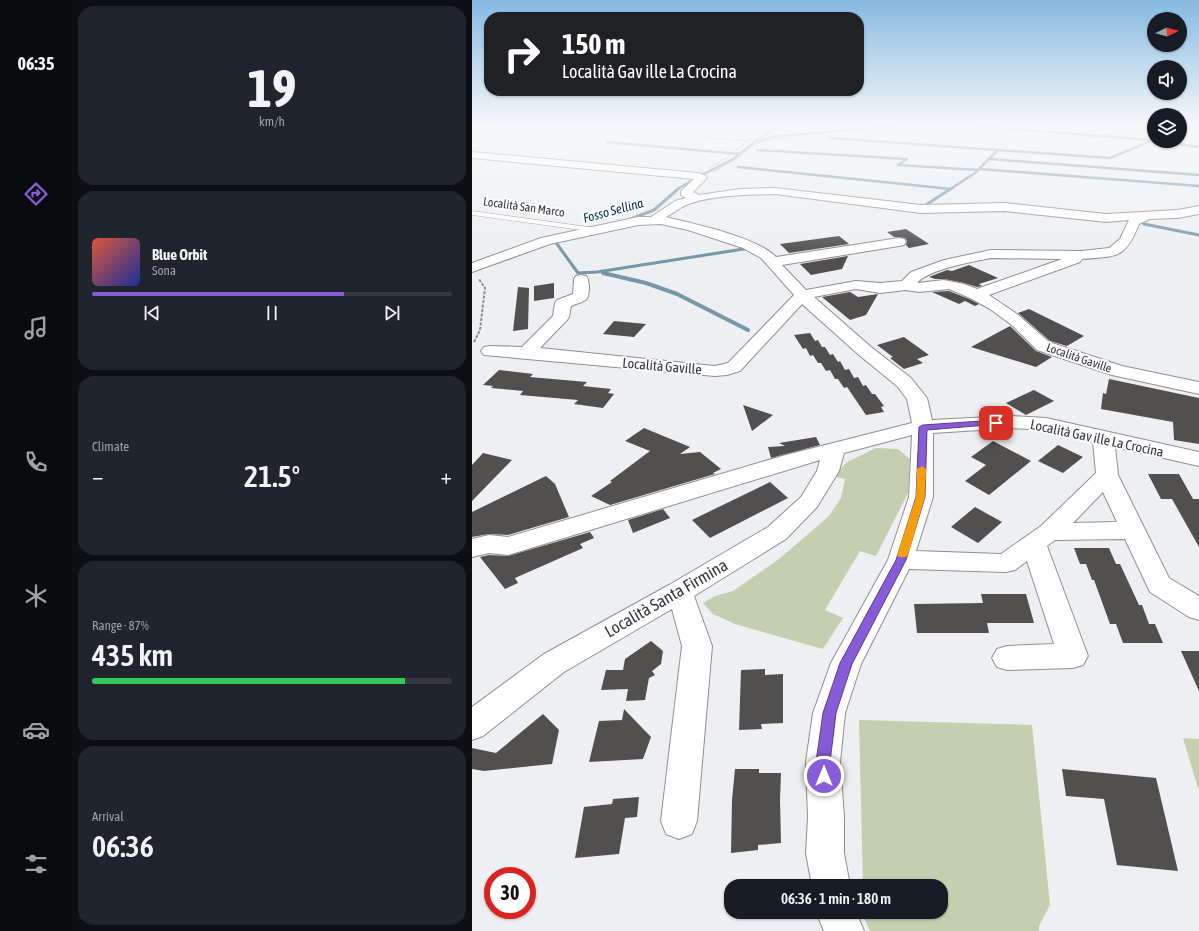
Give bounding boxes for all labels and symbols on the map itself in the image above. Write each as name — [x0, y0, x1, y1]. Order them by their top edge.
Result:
north arrow — [1147, 12, 1187, 52]
street label: Località San Marco — [482, 194, 566, 220]
water label: Fosso Sellina — [581, 195, 645, 226]
street label: Località Gaville — [1044, 340, 1114, 376]
street label: Località Gaville — [622, 355, 702, 377]
pin — [979, 406, 1013, 440]
street label: Località Gav ille La Crocina — [1029, 416, 1165, 460]
street label: Località Santa Firmina — [601, 555, 731, 641]
position arrow — [803, 755, 845, 797]
speed limit sign: 30 — [484, 867, 536, 919]

